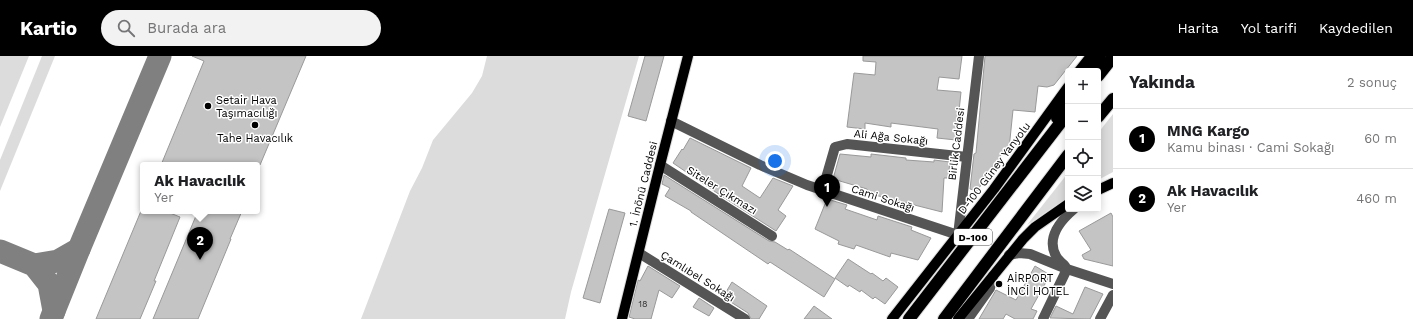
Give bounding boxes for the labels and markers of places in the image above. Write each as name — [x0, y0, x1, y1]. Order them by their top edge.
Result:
place label: Setair Hava Taşımacılığı — [216, 94, 277, 120]
marker: Setair Hava Taşımacılığı — [203, 101, 213, 111]
marker: Tahe Havacılık — [250, 120, 260, 130]
place label: Tahe Havacılık — [217, 132, 293, 145]
pin: 1 — [814, 174, 840, 207]
pin: 2 — [187, 227, 213, 260]
place label: AİRPORT İNCİ HOTEL — [1007, 271, 1070, 298]
marker: AİRPORT İNCİ HOTEL — [994, 279, 1004, 289]

